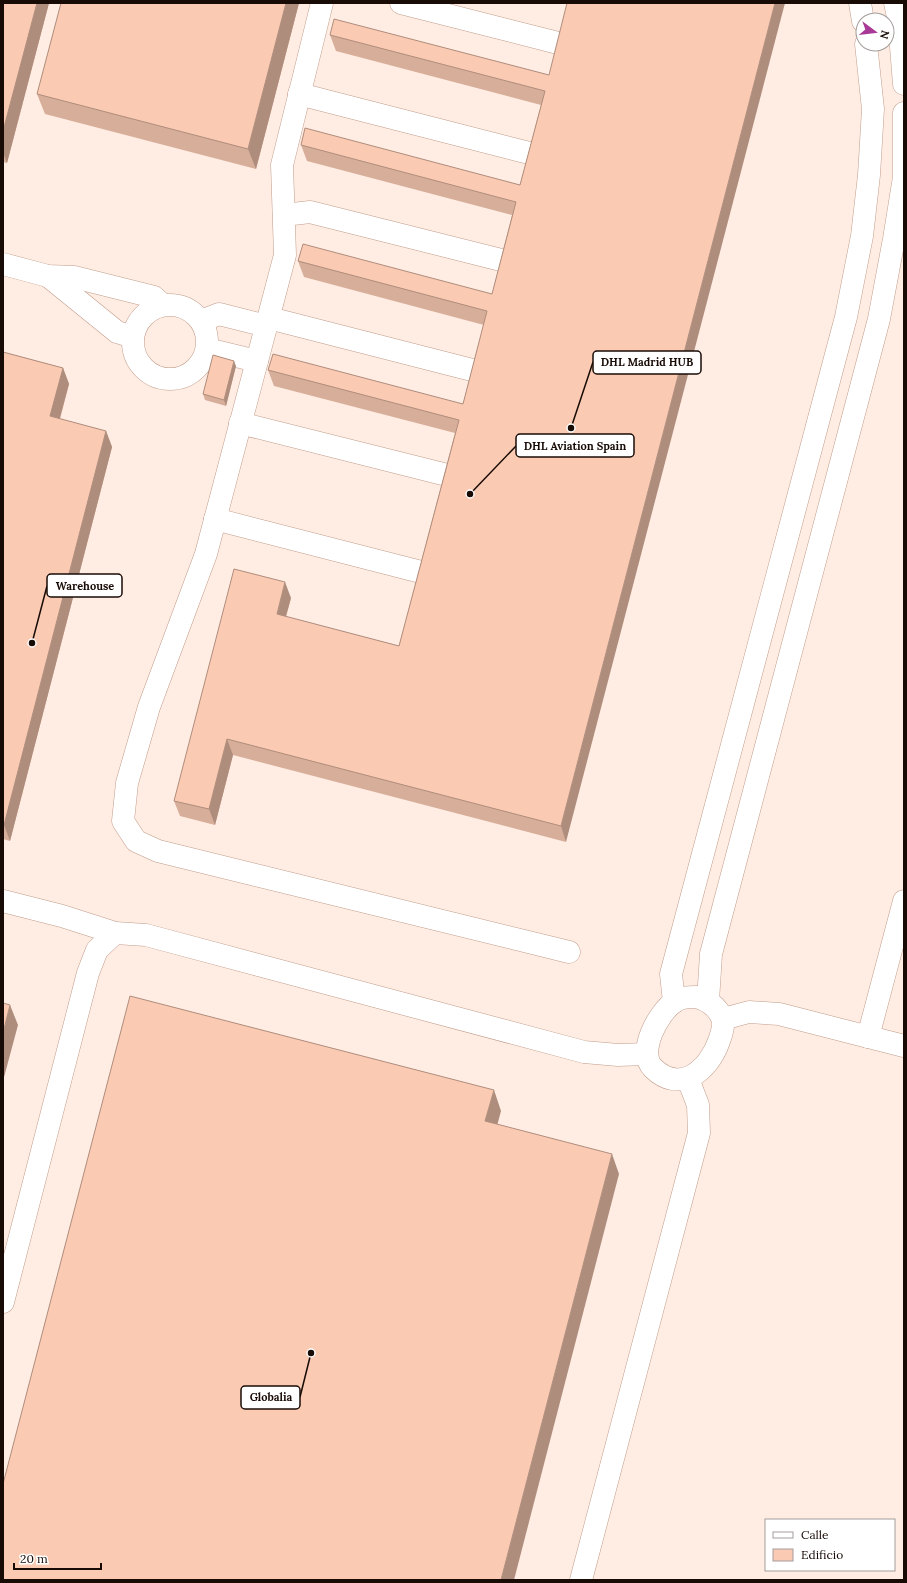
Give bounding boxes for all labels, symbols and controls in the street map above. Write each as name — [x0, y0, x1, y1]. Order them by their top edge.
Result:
north arrow — [855, 12, 895, 52]
text: N — [877, 29, 893, 41]
callout: DHL Madrid HUB — [593, 351, 701, 374]
text: DHL Madrid HUB — [601, 355, 693, 369]
callout: DHL Aviation Spain — [516, 434, 634, 457]
text: DHL Aviation Spain — [524, 439, 626, 453]
callout: Warehouse — [47, 574, 122, 597]
text: Warehouse — [56, 579, 114, 593]
callout: Globalia — [241, 1386, 300, 1409]
text: Globalia — [250, 1390, 293, 1404]
legend — [765, 1519, 895, 1571]
text: Calle — [801, 1527, 829, 1542]
scale bar — [14, 1545, 101, 1571]
text: Edificio — [801, 1547, 843, 1562]
text: 20 m — [20, 1551, 48, 1566]

